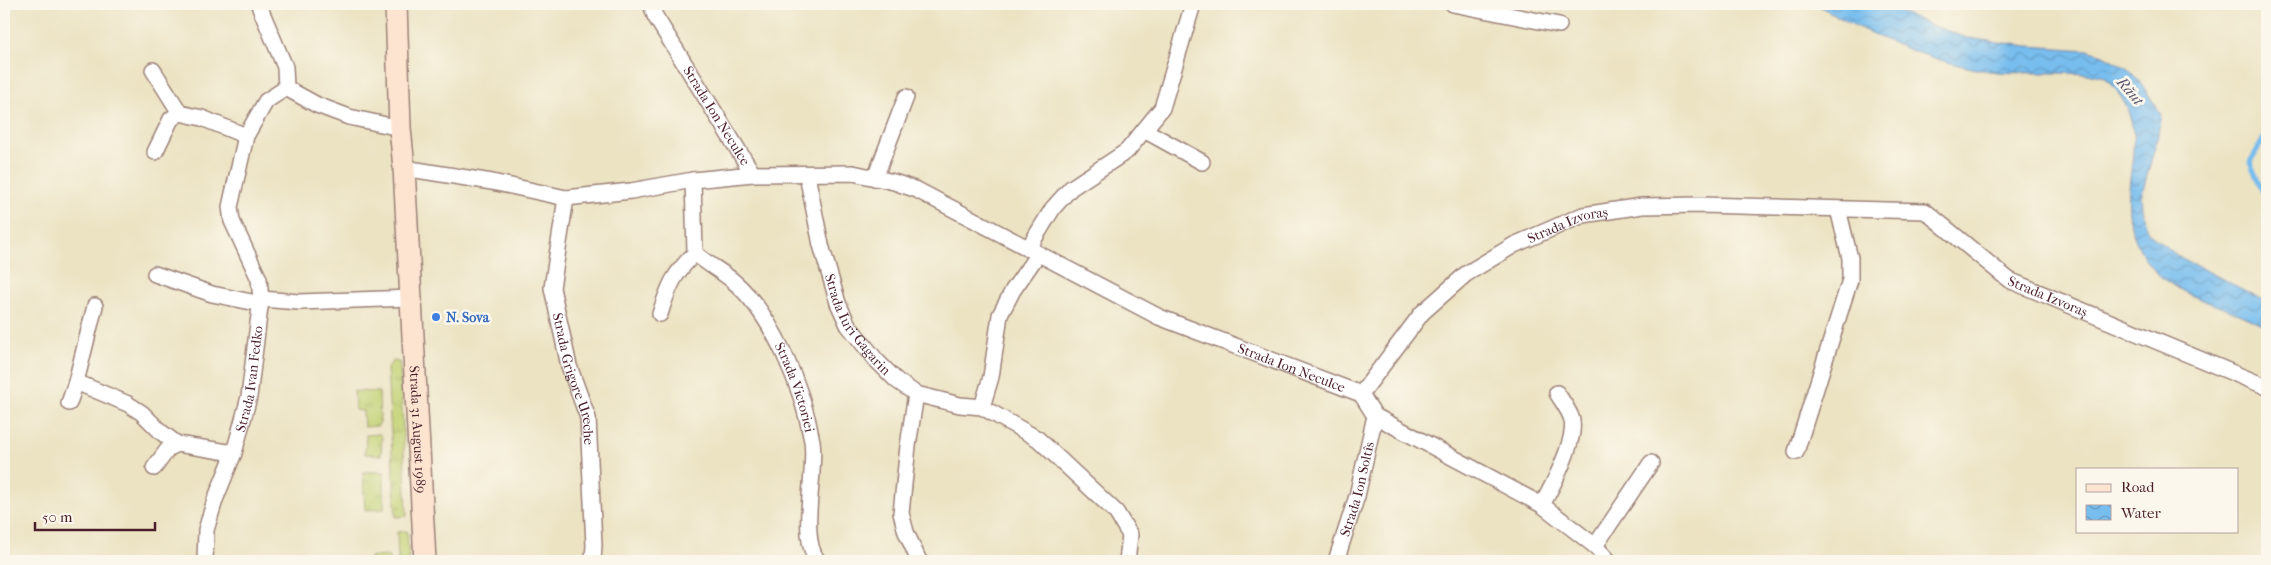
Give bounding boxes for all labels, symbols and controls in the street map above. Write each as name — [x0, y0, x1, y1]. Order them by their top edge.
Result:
street label: Strada Ion Neculce — [680, 63, 754, 169]
water label: Răut — [2112, 72, 2148, 110]
street label: Strada Izvoraș — [1525, 203, 1609, 247]
street label: Strada Iuri Gagarin — [821, 272, 894, 378]
street label: Strada Izvoraș — [2005, 272, 2090, 320]
place label: N. Sova — [446, 309, 490, 326]
marker: N. Sova — [430, 311, 442, 323]
street label: Strada Grigore Ureche — [549, 311, 598, 445]
street label: Strada Ivan Fedko — [232, 325, 266, 434]
street label: Strada Victoriei — [771, 339, 819, 434]
street label: Strada Ion Neculce — [1236, 339, 1348, 396]
street label: Strada 31 August 1989 — [406, 365, 430, 494]
street label: Strada Ion Soltîs — [1336, 440, 1377, 539]
legend — [2076, 468, 2238, 532]
text: Road — [2121, 478, 2155, 496]
scale bar — [35, 500, 155, 532]
text: Water — [2120, 504, 2161, 522]
text: 50 m — [42, 508, 73, 526]

